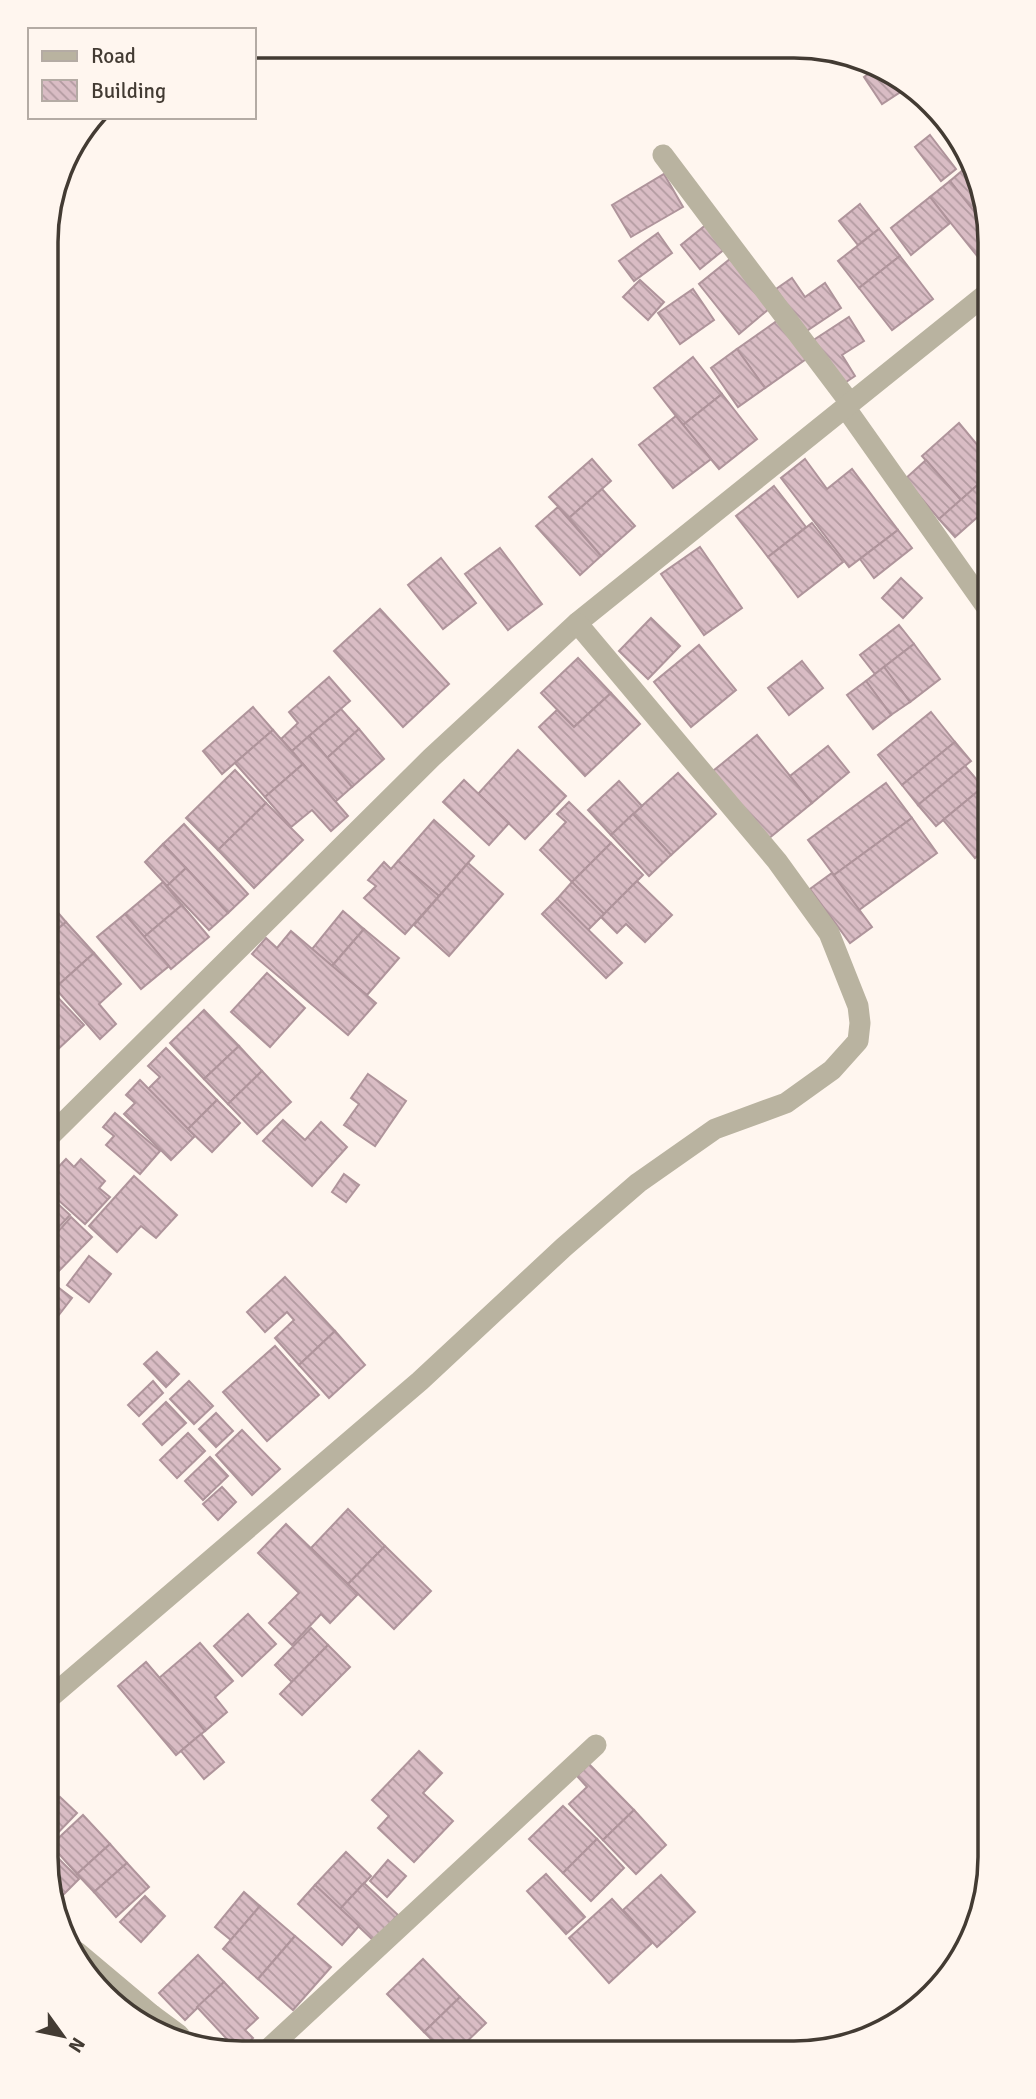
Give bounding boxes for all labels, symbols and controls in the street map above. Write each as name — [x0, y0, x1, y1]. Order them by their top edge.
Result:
legend — [28, 28, 256, 119]
text: Road — [91, 43, 136, 69]
text: Building — [91, 78, 166, 104]
north arrow — [28, 2001, 98, 2071]
text: N — [63, 2033, 90, 2057]

